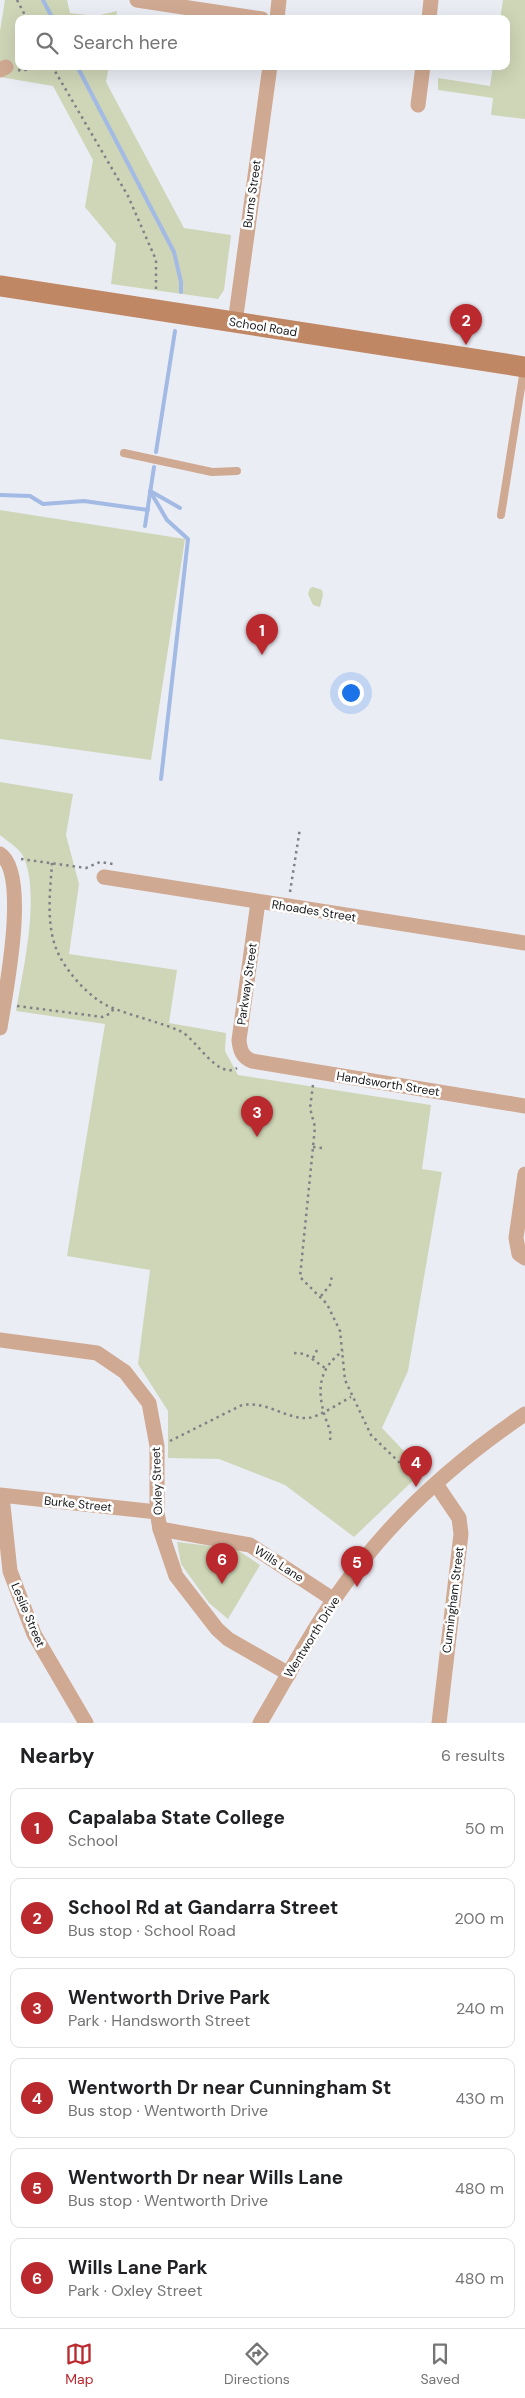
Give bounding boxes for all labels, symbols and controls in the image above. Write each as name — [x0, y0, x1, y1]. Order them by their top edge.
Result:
search box — [15, 15, 510, 70]
icon: search — [33, 29, 61, 57]
text: Search here — [73, 30, 178, 55]
street label: Burns Street — [239, 159, 265, 229]
pin: 2 — [450, 304, 482, 345]
street label: School Road — [228, 314, 298, 340]
pin: 1 — [246, 614, 278, 655]
your location — [338, 680, 364, 706]
street label: Rhoades Street — [271, 896, 358, 926]
street label: Parkway Street — [233, 942, 261, 1026]
street label: Handsworth Street — [335, 1068, 441, 1100]
pin: 3 — [241, 1096, 273, 1137]
street label: Oxley Street — [148, 1446, 166, 1515]
pin: 4 — [400, 1446, 432, 1487]
street label: Burke Street — [43, 1492, 113, 1516]
street label: Wills Lane — [251, 1542, 307, 1586]
pin: 6 — [206, 1543, 238, 1584]
pin: 5 — [341, 1546, 373, 1587]
street label: Cunningham Street — [439, 1546, 467, 1654]
street label: Leslie Street — [7, 1580, 49, 1650]
street label: Wentworth Drive — [281, 1593, 344, 1681]
text: Nearby — [20, 1742, 94, 1770]
text: 6 results — [441, 1745, 505, 1766]
text: Capalaba State College — [68, 1805, 285, 1830]
text: 1 — [34, 1818, 40, 1839]
text: 50 m — [465, 1818, 504, 1839]
text: School — [68, 1830, 118, 1851]
text: School Rd at Gandarra Street — [68, 1895, 338, 1920]
text: 2 — [32, 1908, 42, 1929]
text: 200 m — [455, 1908, 504, 1929]
text: Bus stop · School Road — [68, 1920, 236, 1941]
text: Wentworth Drive Park — [68, 1985, 270, 2010]
text: 3 — [32, 1998, 42, 2019]
text: 240 m — [456, 1998, 504, 2019]
text: Park · Handsworth Street — [68, 2010, 250, 2031]
text: Wentworth Dr near Cunningham St — [68, 2075, 391, 2100]
text: 4 — [32, 2088, 42, 2109]
text: 430 m — [455, 2088, 504, 2109]
text: Bus stop · Wentworth Drive — [68, 2100, 268, 2121]
text: Wentworth Dr near Wills Lane — [68, 2165, 343, 2190]
text: 5 — [32, 2178, 42, 2199]
text: 480 m — [455, 2178, 504, 2199]
text: Bus stop · Wentworth Drive — [68, 2190, 268, 2211]
text: Wills Lane Park — [68, 2255, 208, 2280]
text: 6 — [32, 2268, 42, 2289]
text: 480 m — [455, 2268, 504, 2289]
text: Park · Oxley Street — [68, 2280, 202, 2301]
tab: Map — [65, 2340, 93, 2388]
tab: Directions — [224, 2340, 290, 2388]
tab: Saved — [420, 2340, 460, 2388]

